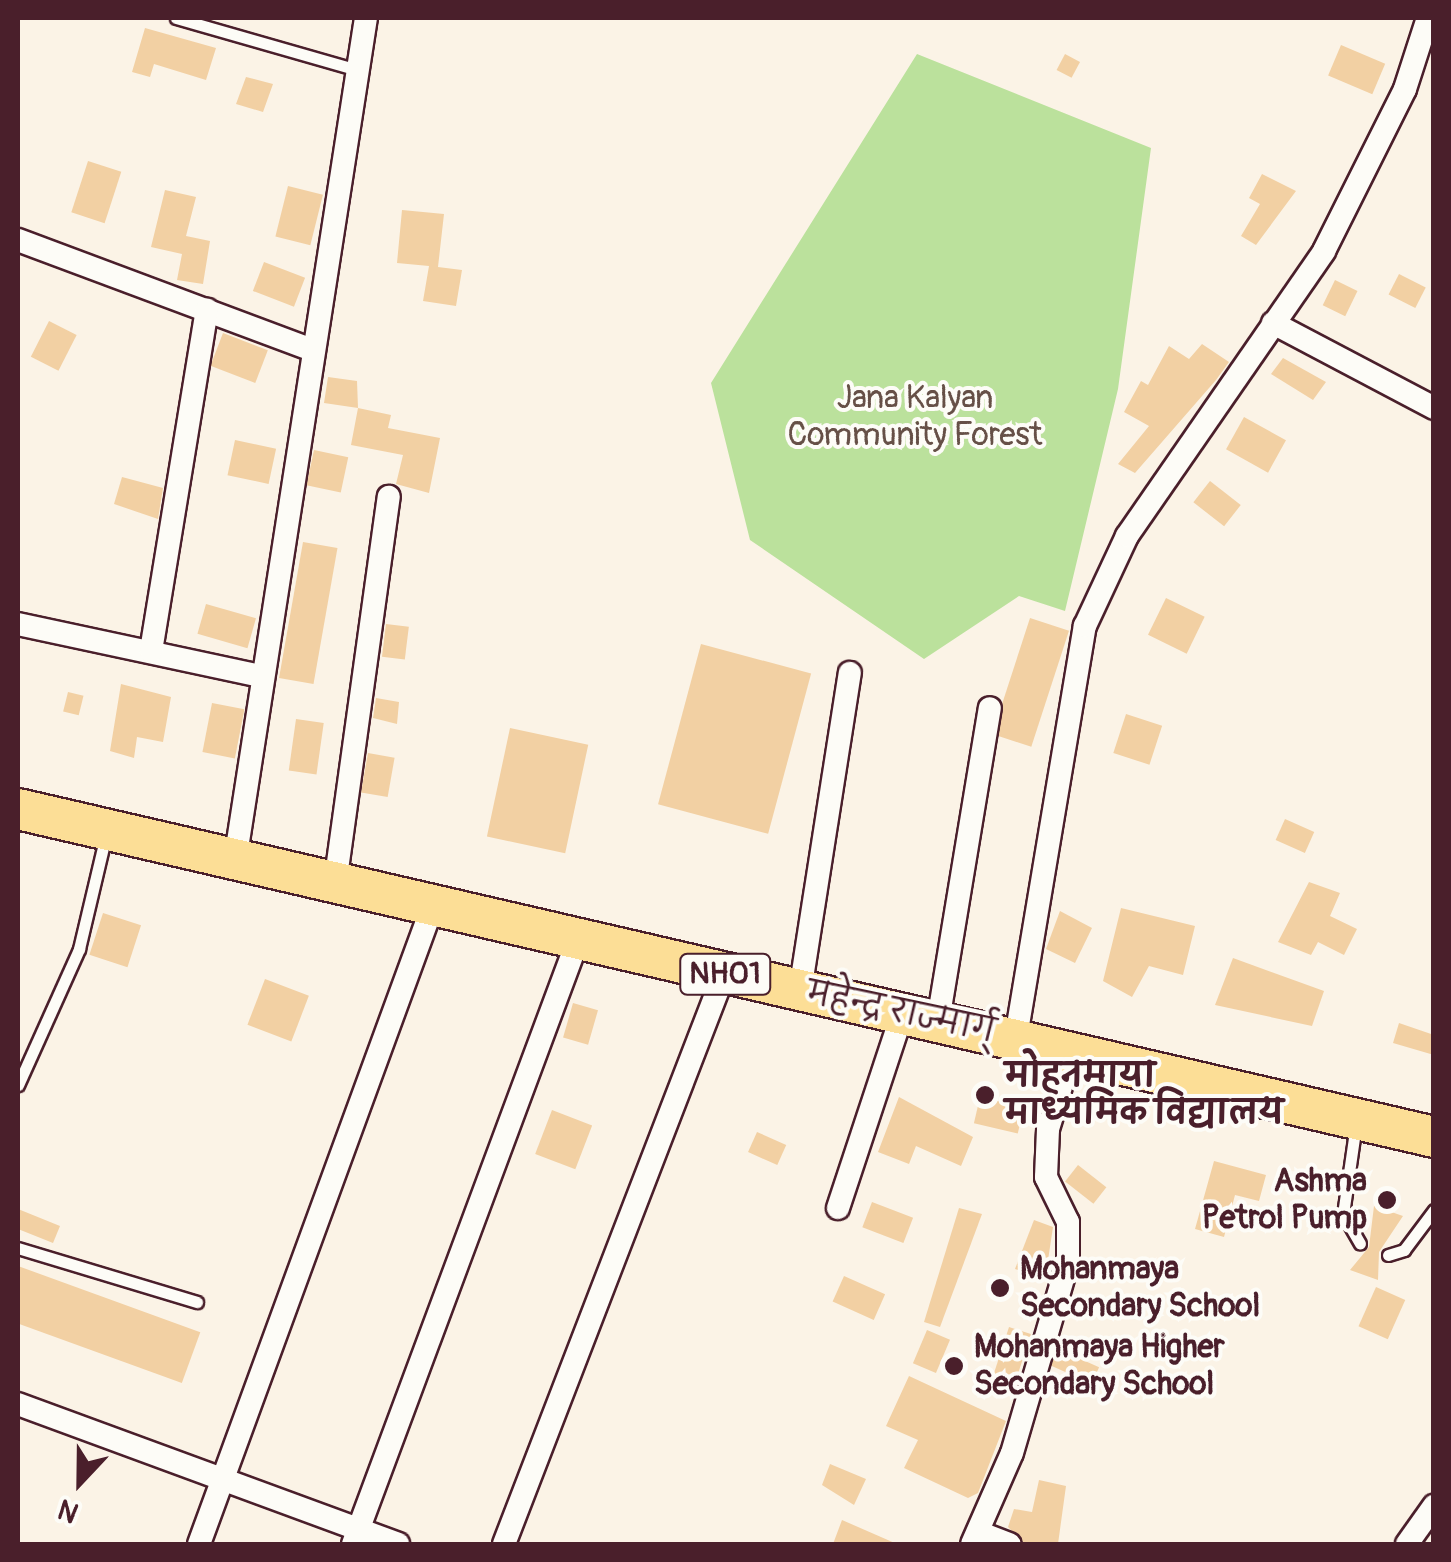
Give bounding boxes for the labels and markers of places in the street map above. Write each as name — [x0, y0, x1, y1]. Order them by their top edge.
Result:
place label: मोहनमाया माध्यमिक विद्यालय — [1005, 1058, 1283, 1133]
marker: मोहनमाया माध्यमिक विद्यालय — [974, 1084, 996, 1106]
place label: Ashma Petrol Pump — [1202, 1163, 1367, 1238]
marker: Ashma Petrol Pump — [1376, 1189, 1398, 1211]
place label: Mohanmaya Secondary School — [1020, 1251, 1260, 1326]
marker: Mohanmaya Secondary School — [989, 1277, 1011, 1299]
place label: Mohanmaya Higher Secondary School — [974, 1329, 1225, 1404]
marker: Mohanmaya Higher Secondary School — [943, 1355, 965, 1377]

